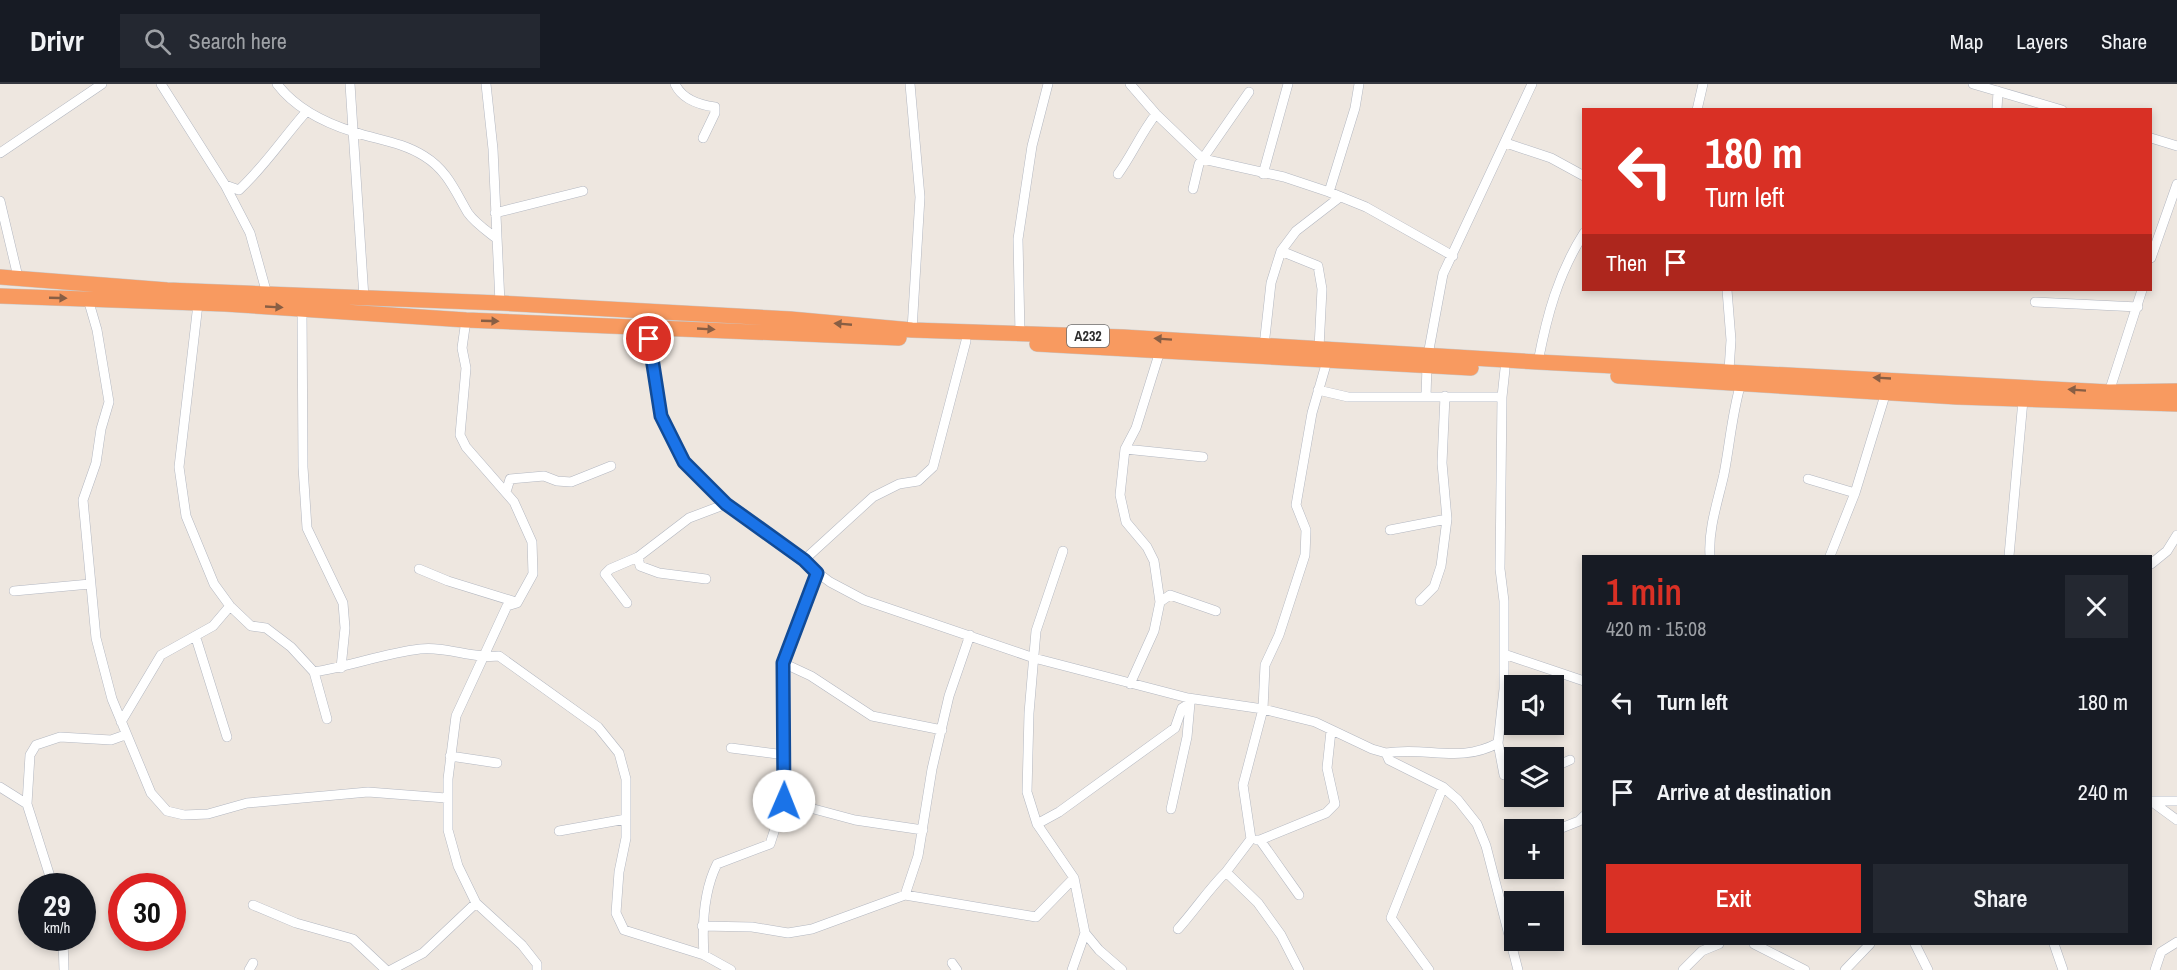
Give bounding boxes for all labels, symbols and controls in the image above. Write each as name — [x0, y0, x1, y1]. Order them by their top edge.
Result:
search box — [120, 14, 540, 68]
text: Drivr — [30, 22, 84, 60]
icon: search — [141, 25, 174, 58]
text: Search here — [189, 26, 287, 56]
text: Map — [1950, 27, 1983, 56]
text: Layers — [2016, 27, 2068, 56]
text: Share — [2101, 27, 2147, 56]
text: 180 m — [1705, 125, 1803, 181]
icon: left — [1606, 132, 1684, 210]
text: Turn left — [1705, 179, 1784, 215]
icon: arrive — [1659, 246, 1692, 279]
text: Then — [1606, 248, 1647, 278]
one-way arrow — [49, 293, 68, 302]
one-way arrow — [265, 302, 284, 312]
pin — [623, 313, 674, 364]
one-way arrow — [480, 316, 499, 325]
one-way arrow — [833, 319, 852, 328]
icon: arrive — [632, 322, 665, 355]
one-way arrow — [696, 325, 715, 334]
road number: A232 — [1067, 325, 1109, 347]
one-way arrow — [1154, 335, 1173, 344]
one-way arrow — [1872, 374, 1891, 383]
one-way arrow — [2067, 385, 2086, 395]
text: 1 min — [1606, 568, 1682, 616]
button: close — [2065, 575, 2128, 638]
text: 420 m · 15:08 — [1606, 615, 1706, 642]
map controls — [1504, 675, 1564, 951]
button: sound — [1504, 675, 1564, 735]
icon: left — [1606, 686, 1639, 719]
text: Turn left — [1657, 687, 1728, 717]
text: 180 m — [2078, 687, 2128, 717]
button: layers — [1504, 747, 1564, 807]
position arrow — [752, 769, 816, 833]
icon: arrive — [1606, 776, 1639, 809]
text: Arrive at destination — [1657, 777, 1831, 807]
text: 240 m — [2078, 777, 2128, 807]
button: + — [1504, 819, 1564, 879]
button: Exit — [1606, 864, 1861, 933]
button: Share — [1873, 864, 2128, 933]
speed limit sign: 30 — [108, 873, 186, 951]
text: 29 — [43, 885, 71, 925]
button: − — [1504, 891, 1564, 951]
text: km/h — [44, 917, 70, 938]

